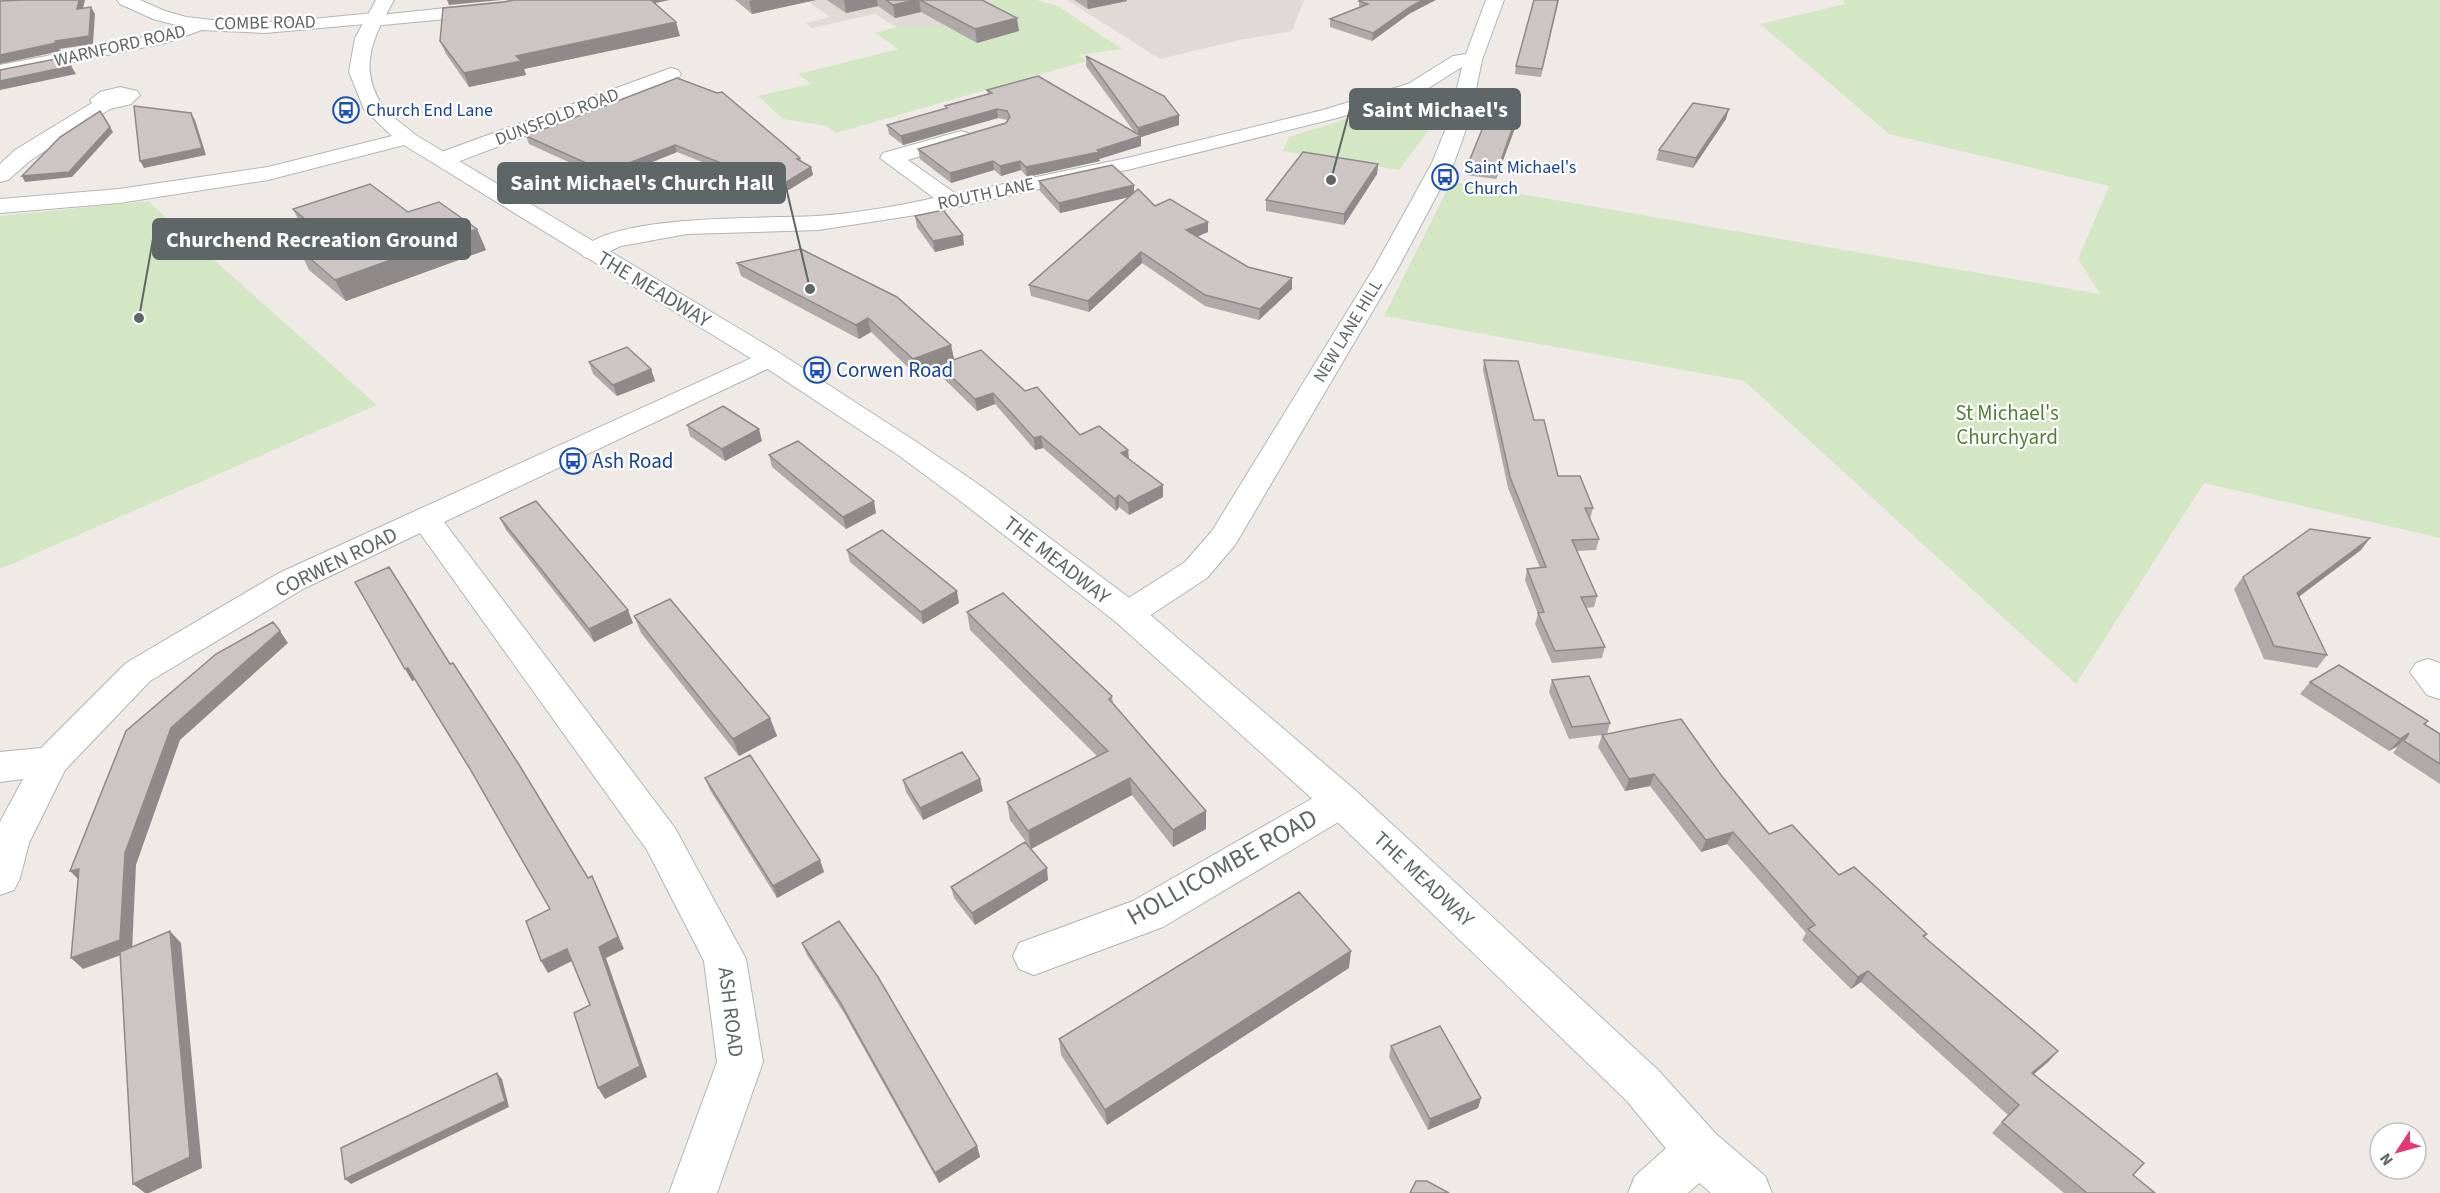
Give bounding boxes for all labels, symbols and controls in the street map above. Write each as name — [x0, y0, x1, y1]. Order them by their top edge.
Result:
street label: COMBE ROAD — [214, 10, 316, 36]
street label: WARNFORD ROAD — [52, 19, 188, 73]
street label: DUNSFOLD ROAD — [491, 82, 623, 152]
callout: Saint Michael's — [1350, 89, 1520, 129]
text: Saint Michael's — [1362, 94, 1508, 126]
bus stop icon: Church End Lane — [331, 95, 361, 125]
place label: Church End Lane — [366, 98, 493, 123]
place label: Saint Michael's Church — [1464, 155, 1576, 201]
bus stop icon: Saint Michael's Church — [1430, 162, 1460, 192]
callout: Saint Michael's Church Hall — [498, 163, 785, 203]
text: Saint Michael's Church Hall — [510, 167, 774, 199]
street label: ROUTH LANE — [935, 172, 1037, 216]
callout: Churchend Recreation Ground — [153, 219, 470, 259]
text: Churchend Recreation Ground — [166, 224, 458, 256]
street label: THE MEADWAY — [591, 243, 718, 335]
street label: NEW LANE HILL — [1307, 275, 1389, 387]
bus stop icon: Corwen Road — [802, 355, 832, 385]
place label: Corwen Road — [836, 355, 953, 385]
park label: St Michael's Churchyard — [1955, 398, 2059, 452]
bus stop icon: Ash Road — [558, 446, 588, 476]
place label: Ash Road — [592, 446, 673, 476]
street label: THE MEADWAY — [997, 509, 1118, 612]
street label: CORWEN ROAD — [270, 519, 402, 605]
street label: HOLLICOMBE ROAD — [1120, 799, 1324, 935]
street label: THE MEADWAY — [1367, 824, 1482, 934]
street label: ASH ROAD — [711, 965, 751, 1059]
north arrow — [2368, 1121, 2428, 1181]
text: N — [2375, 1148, 2399, 1170]

